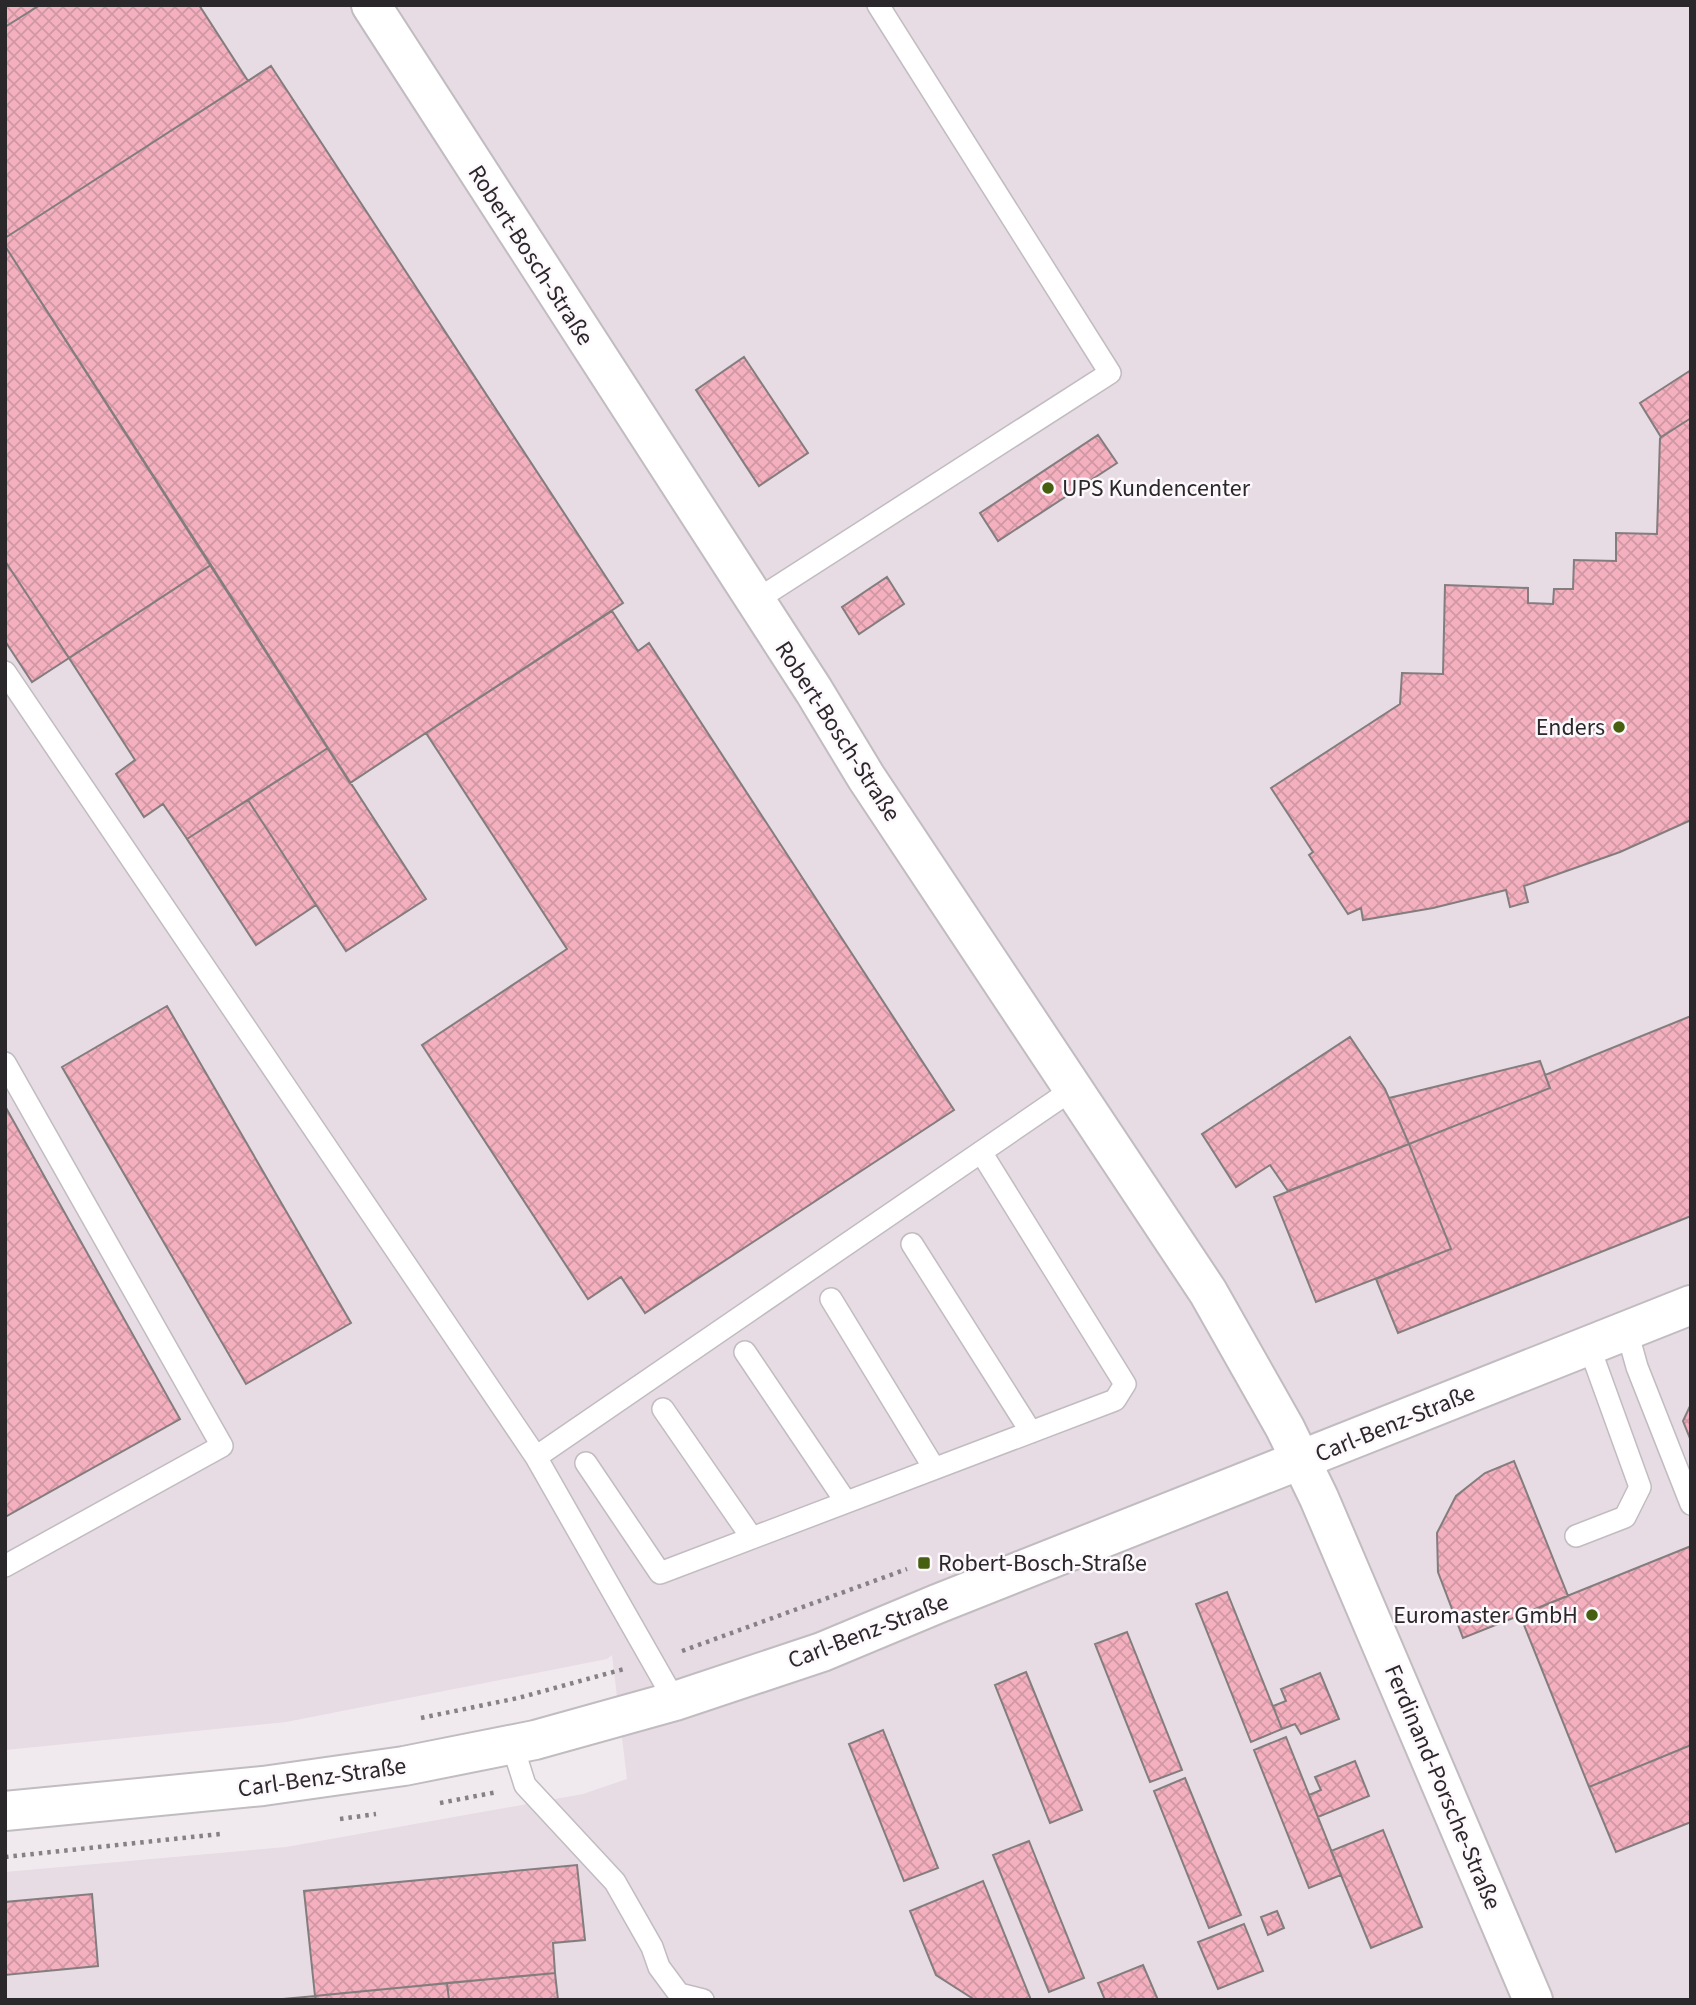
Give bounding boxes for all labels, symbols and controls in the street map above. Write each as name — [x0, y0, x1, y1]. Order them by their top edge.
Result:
street label: Robert-Bosch-Straße — [459, 158, 602, 352]
place label: UPS Kundencenter — [1062, 471, 1251, 506]
marker: UPS Kundencenter — [1040, 480, 1056, 496]
street label: Robert-Bosch-Straße — [766, 634, 909, 828]
place label: Enders — [1536, 710, 1605, 745]
marker: Enders — [1611, 719, 1627, 735]
street label: Carl-Benz-Straße — [1310, 1375, 1480, 1471]
place label: Robert-Bosch-Straße — [938, 1546, 1147, 1581]
marker: Robert-Bosch-Straße — [916, 1555, 932, 1571]
street label: Carl-Benz-Straße — [783, 1585, 954, 1678]
place label: Euromaster GmbH — [1393, 1598, 1578, 1633]
marker: Euromaster GmbH — [1584, 1607, 1600, 1623]
street label: Ferdinand-Porsche-Straße — [1375, 1659, 1510, 1915]
street label: Carl-Benz-Straße — [236, 1748, 409, 1807]

